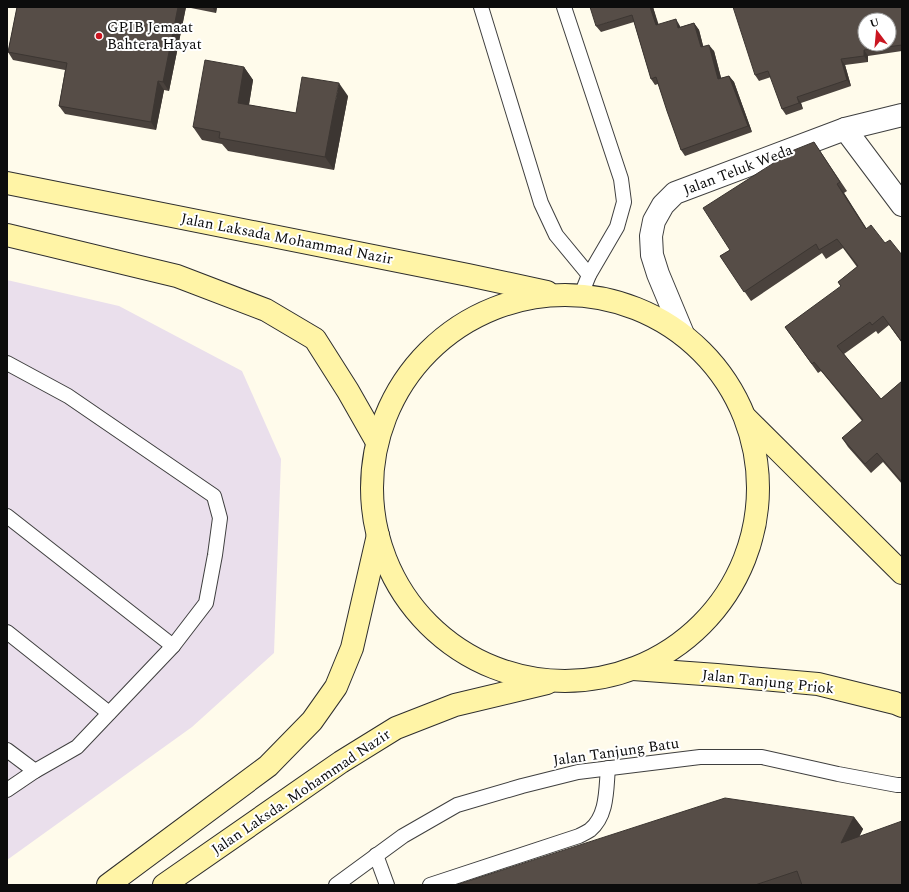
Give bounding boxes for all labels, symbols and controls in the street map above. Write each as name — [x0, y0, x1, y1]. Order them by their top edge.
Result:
north arrow — [857, 12, 897, 52]
text: U — [868, 13, 881, 32]
place label: GPIB Jemaat Bahtera Hayat — [107, 16, 202, 56]
marker: GPIB Jemaat Bahtera Hayat — [94, 31, 104, 41]
street label: Jalan Teluk Weda — [680, 138, 797, 201]
street label: Jalan Laksada Mohammad Nazir — [179, 207, 395, 271]
street label: Jalan Tanjung Priok — [701, 664, 835, 700]
street label: Jalan Laksda. Mohammad Nazir — [207, 723, 395, 861]
street label: Jalan Tanjung Batu — [551, 732, 681, 772]

